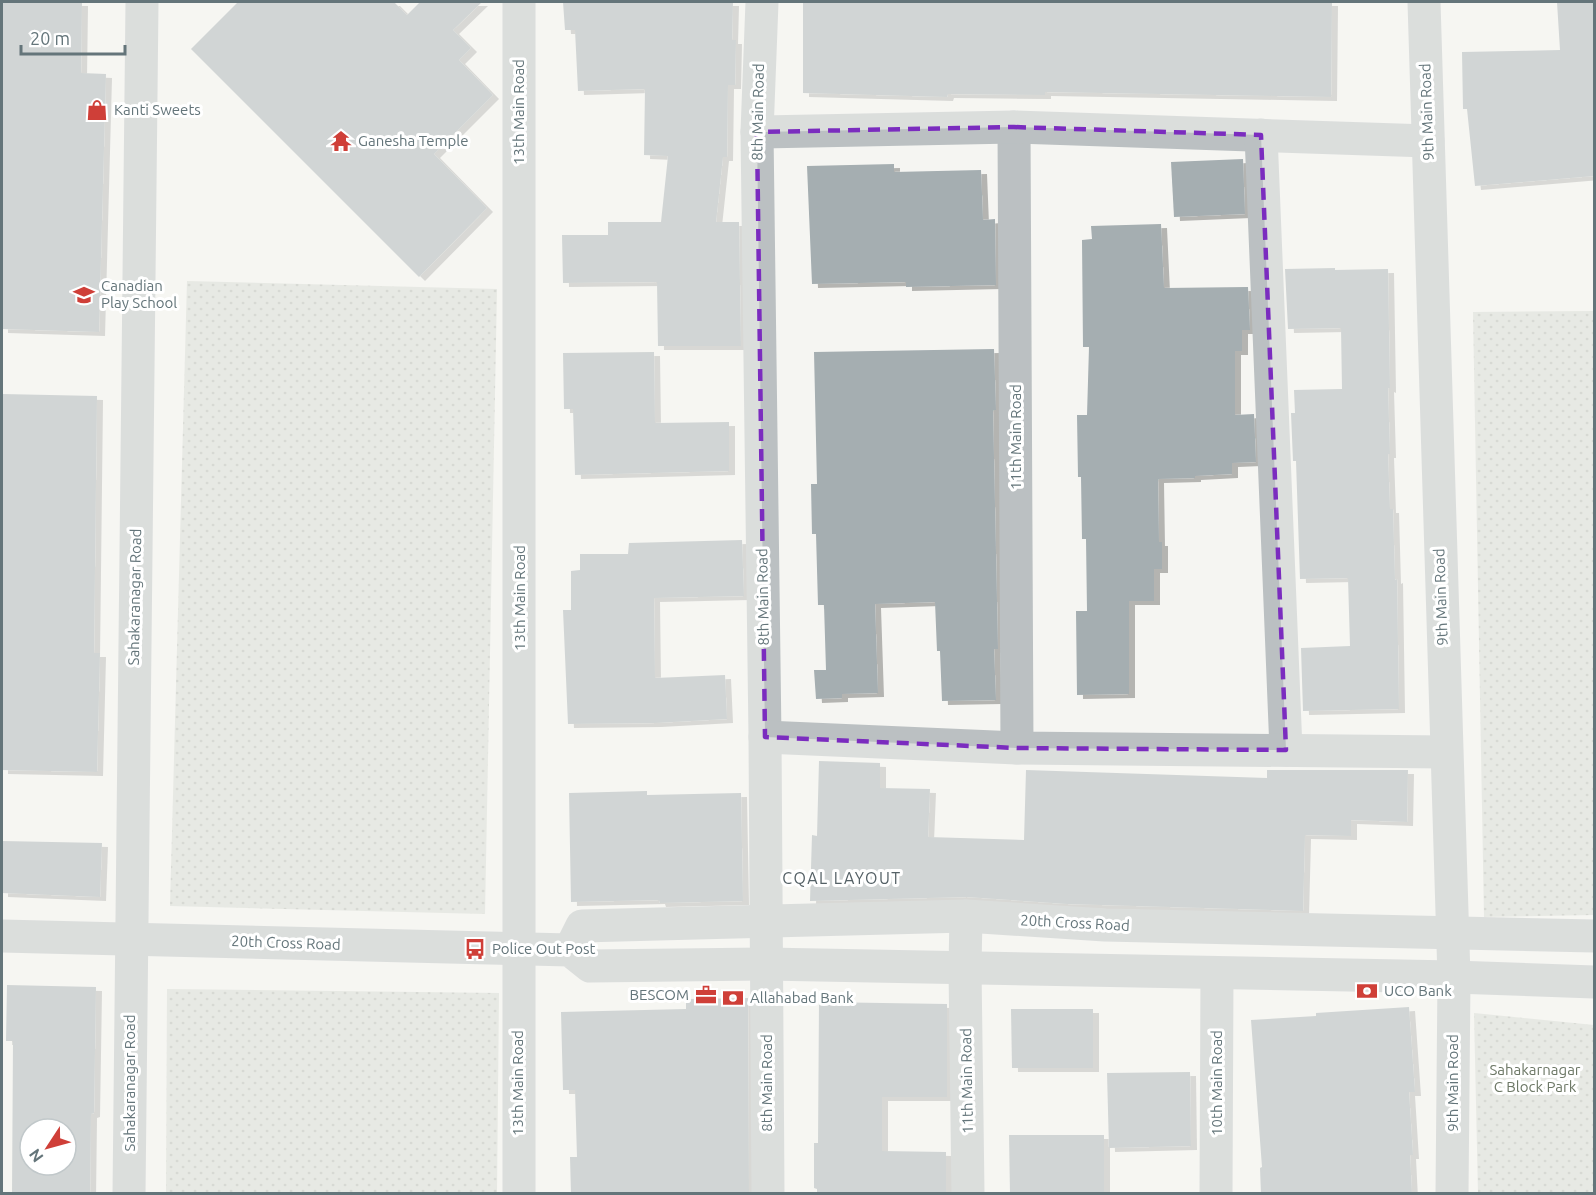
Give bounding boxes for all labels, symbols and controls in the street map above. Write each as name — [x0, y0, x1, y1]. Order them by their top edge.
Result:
scale bar — [21, 18, 124, 56]
text: 20 m — [30, 28, 70, 48]
street label: 13th Main Road — [510, 59, 527, 165]
street label: 8th Main Road — [748, 63, 767, 161]
street label: 9th Main Road — [1416, 63, 1437, 161]
shop icon: Kanti Sweets — [85, 98, 109, 122]
place label: Kanti Sweets — [114, 101, 201, 118]
temple icon: Ganesha Temple — [329, 129, 353, 153]
place label: Ganesha Temple — [358, 132, 469, 149]
place label: Canadian Play School — [101, 277, 177, 311]
school or university icon: Canadian Play School — [72, 283, 96, 307]
street label: 11th Main Road — [1007, 384, 1024, 490]
street label: Sahakaranagar Road — [125, 528, 144, 666]
street label: 13th Main Road — [511, 545, 528, 651]
street label: 8th Main Road — [753, 548, 772, 646]
street label: 9th Main Road — [1430, 548, 1451, 646]
district label: CQAL LAYOUT — [782, 869, 902, 887]
street label: 20th Cross Road — [1020, 911, 1130, 934]
street label: 20th Cross Road — [231, 932, 341, 953]
bus stop icon: Police Out Post — [463, 937, 487, 961]
place label: Police Out Post — [492, 940, 595, 957]
bank icon: UCO Bank — [1355, 979, 1379, 1003]
place label: UCO Bank — [1384, 982, 1452, 999]
office icon: BESCOM — [694, 983, 718, 1007]
place label: BESCOM — [629, 986, 689, 1003]
bank icon: Allahabad Bank — [721, 986, 745, 1010]
place label: Allahabad Bank — [750, 989, 854, 1006]
street label: Sahakaranagar Road — [121, 1015, 138, 1151]
street label: 11th Main Road — [957, 1028, 976, 1134]
street label: 13th Main Road — [509, 1030, 526, 1136]
street label: 10th Main Road — [1208, 1030, 1225, 1136]
street label: 8th Main Road — [758, 1034, 775, 1132]
street label: 9th Main Road — [1444, 1034, 1461, 1132]
park label: Sahakarnagar C Block Park — [1489, 1061, 1581, 1095]
north arrow — [18, 1117, 78, 1177]
text: N — [25, 1146, 47, 1166]

